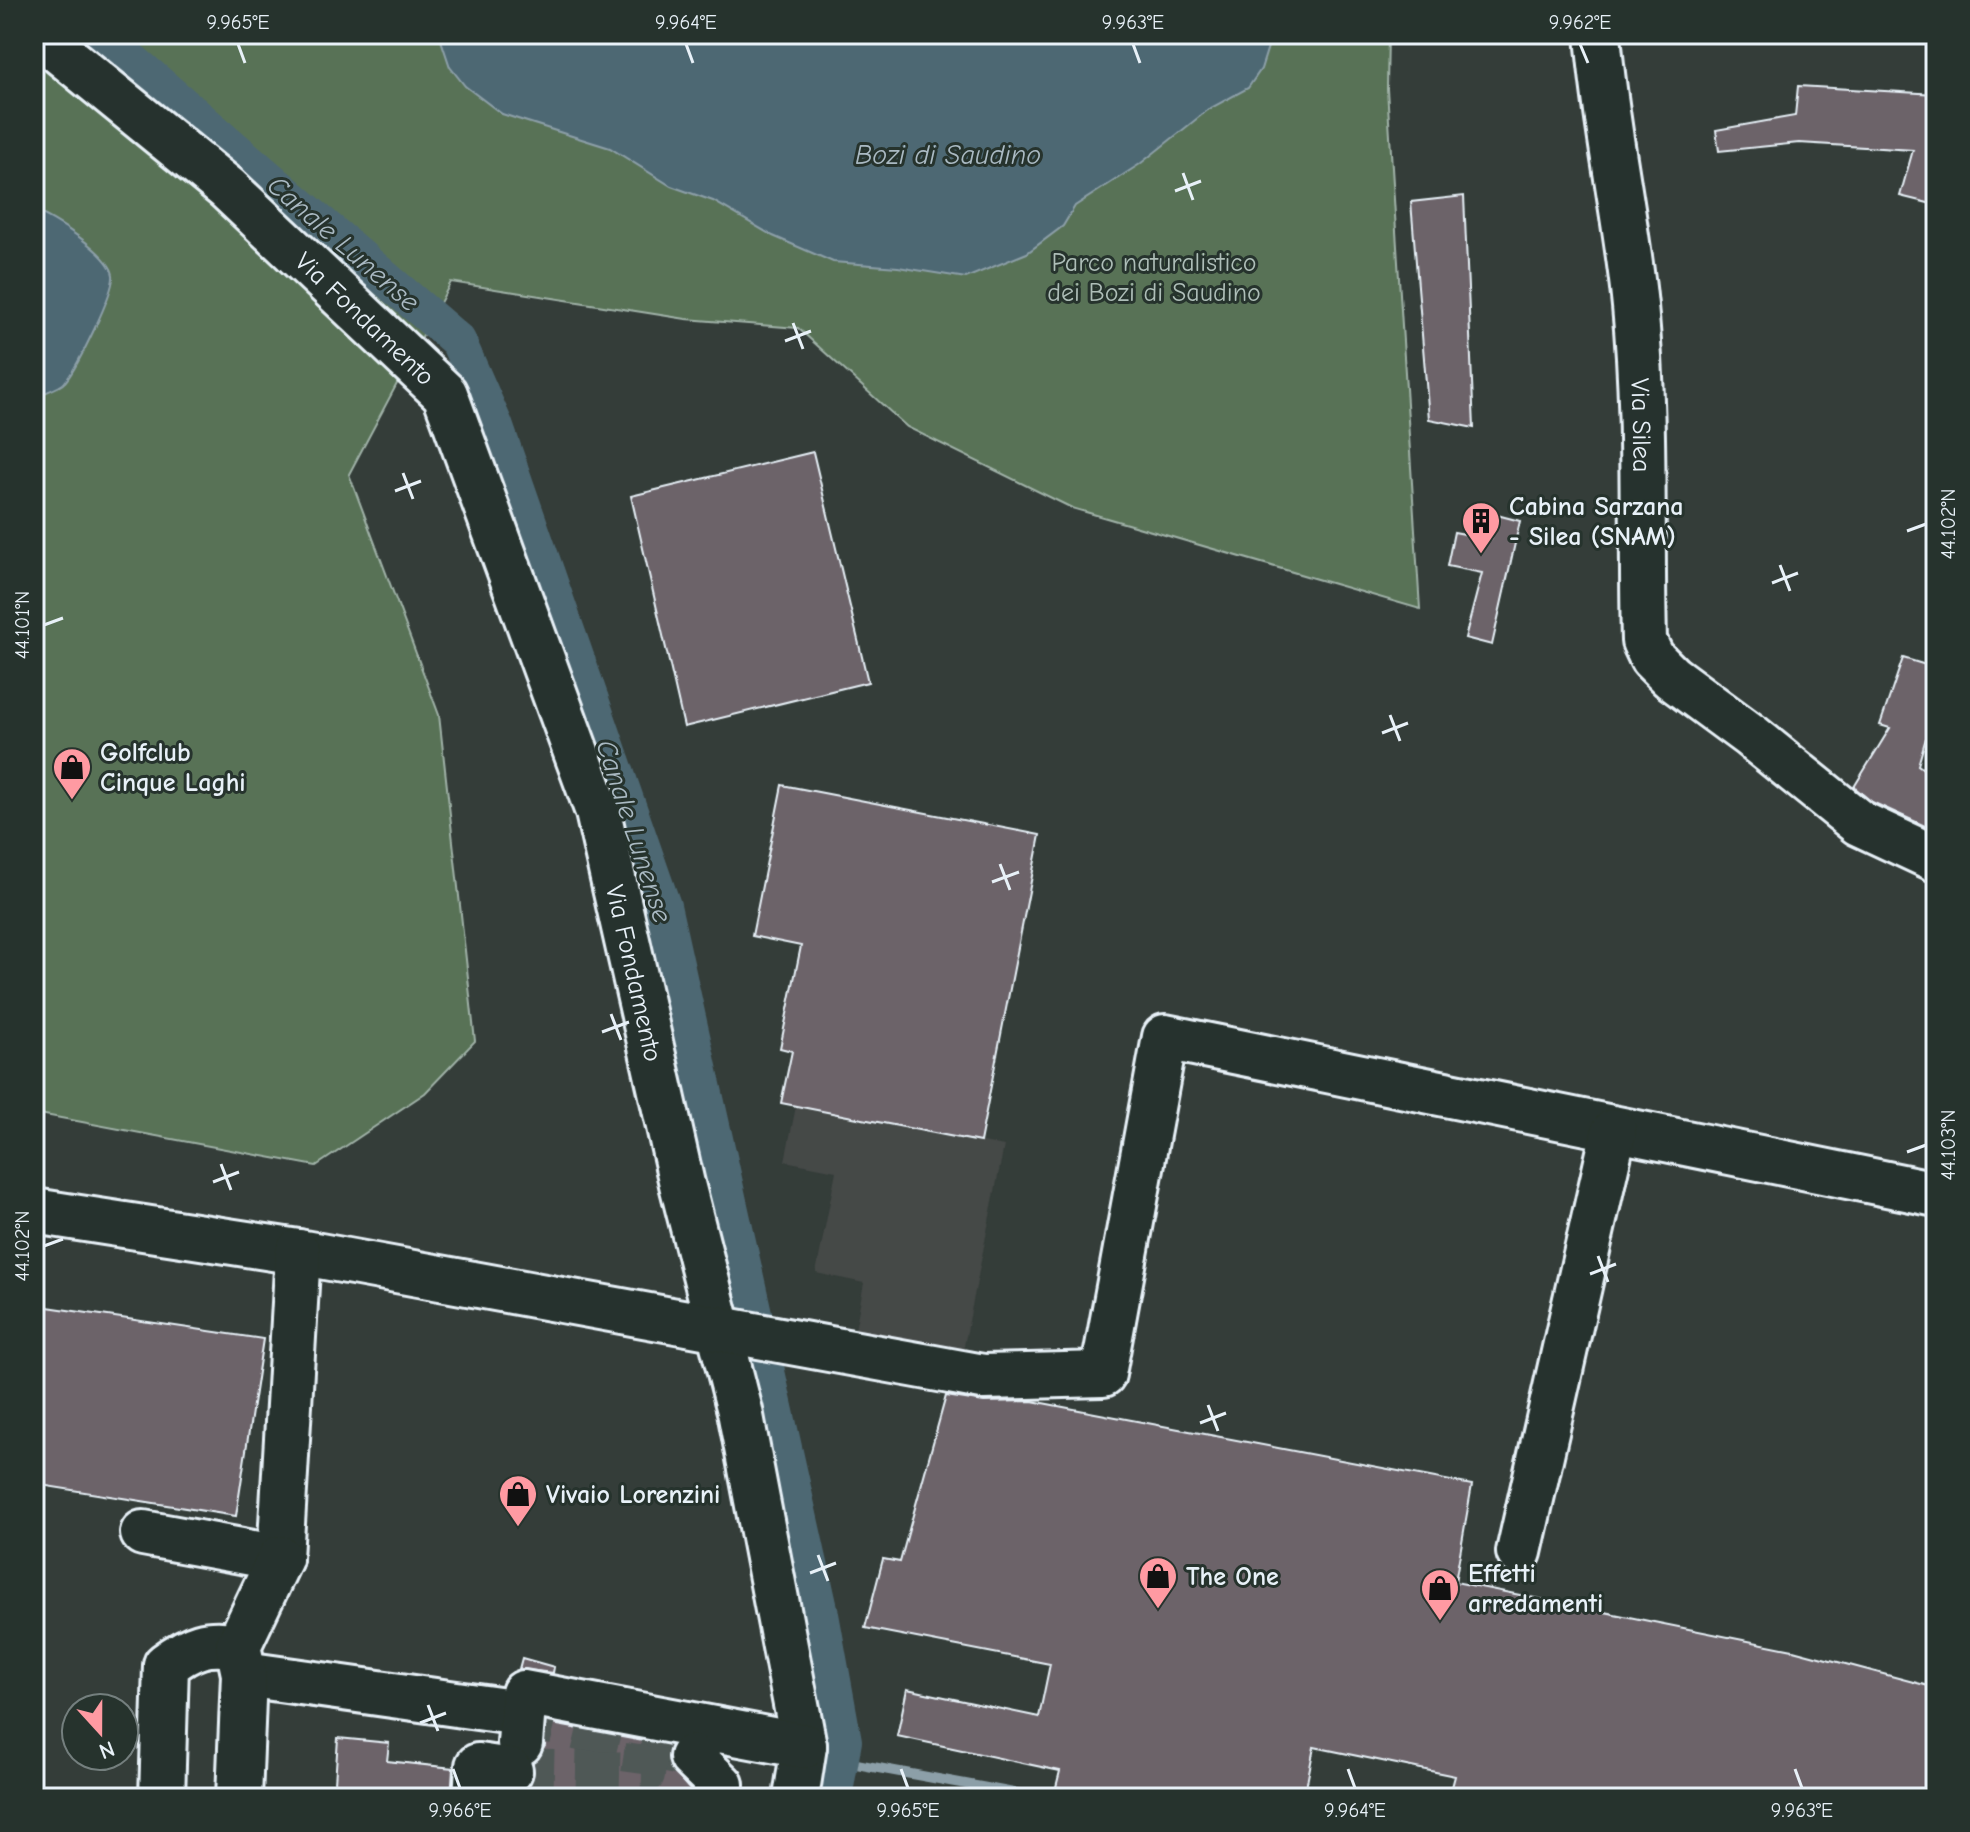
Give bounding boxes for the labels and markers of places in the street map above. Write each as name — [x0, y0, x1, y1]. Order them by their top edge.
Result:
place label: Cabina Sarzana - Silea (SNAM) — [1509, 492, 1684, 552]
building icon: Cabina Sarzana - Silea (SNAM) — [1460, 500, 1502, 555]
place label: Golfclub Cinque Laghi — [100, 738, 246, 798]
shop icon: Golfclub Cinque Laghi — [51, 746, 93, 801]
shop icon: Vivaio Lorenzini — [497, 1473, 539, 1528]
place label: Vivaio Lorenzini — [546, 1480, 720, 1510]
shop icon: The One — [1137, 1555, 1179, 1610]
place label: Effetti arredamenti — [1468, 1559, 1603, 1619]
place label: The One — [1186, 1562, 1279, 1592]
shop icon: Effetti arredamenti — [1419, 1567, 1461, 1622]

